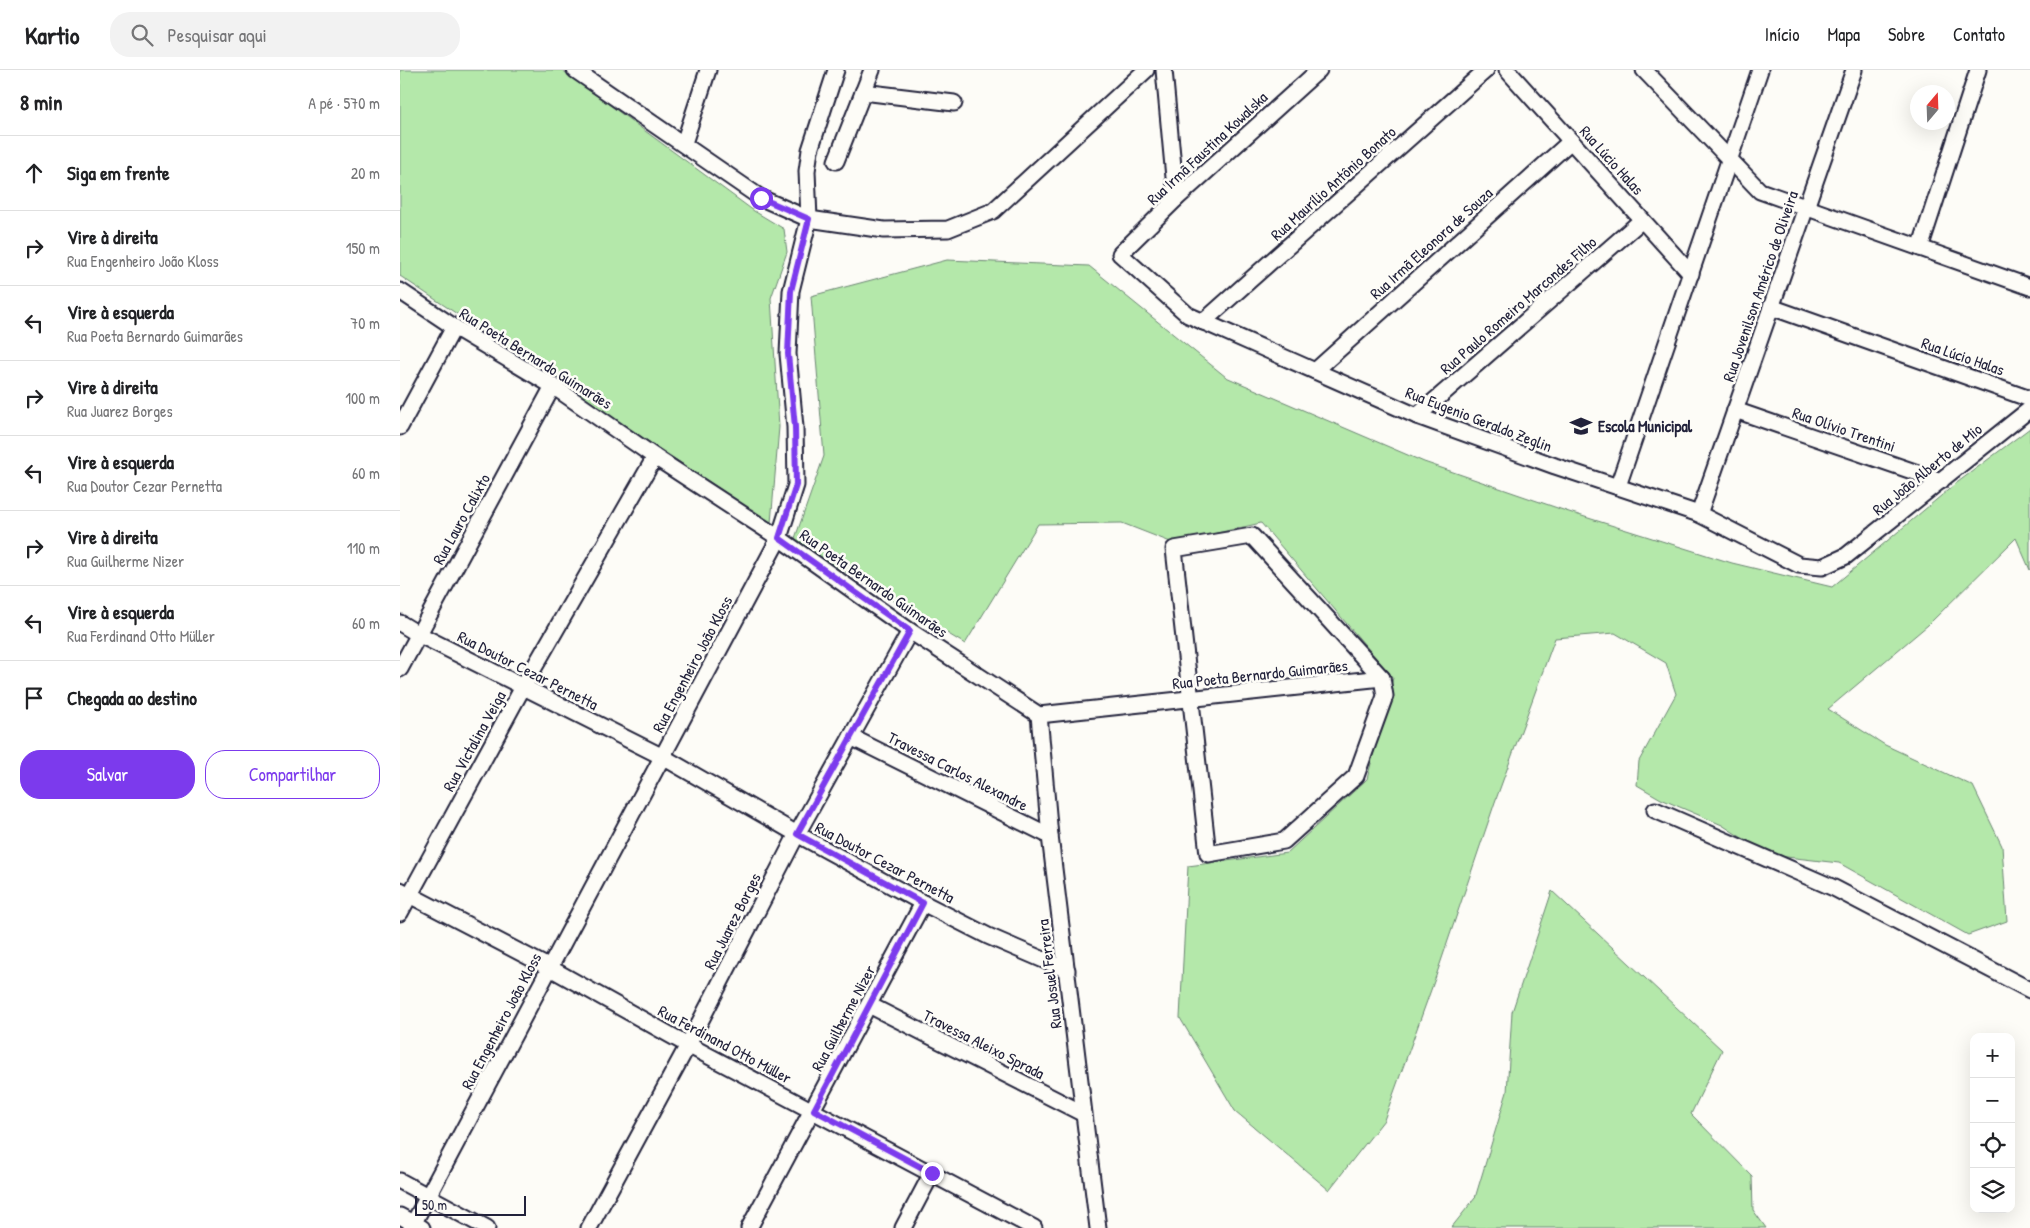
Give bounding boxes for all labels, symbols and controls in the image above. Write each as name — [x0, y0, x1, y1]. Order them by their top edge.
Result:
search box — [110, 12, 460, 57]
text: Kartio — [25, 19, 80, 51]
icon: search — [128, 21, 156, 49]
text: Pesquisar aqui — [168, 22, 267, 48]
text: Início — [1765, 22, 1799, 47]
text: Mapa — [1827, 22, 1860, 47]
text: Sobre — [1888, 22, 1925, 47]
text: Contato — [1953, 22, 2005, 47]
north arrow — [1910, 85, 1955, 130]
street label: Rua Irmã Faustina Kowalska — [1142, 86, 1272, 210]
text: 8 min — [20, 88, 62, 117]
text: A pé · 570 m — [308, 92, 380, 114]
street label: Rua Maurílio Antônio Bonato — [1266, 120, 1401, 245]
street label: Rua Lúcio Halas — [1575, 121, 1649, 199]
icon: ahead — [20, 159, 48, 187]
text: Siga em frente — [67, 160, 170, 186]
text: 20 m — [351, 162, 380, 184]
street label: Rua Irmã Eleonora de Souza — [1365, 182, 1497, 304]
route start — [750, 187, 773, 210]
street label: Rua Jovenilson Américo de Oliveira — [1717, 188, 1803, 384]
text: Vire à direita — [67, 224, 158, 250]
street label: Rua Paulo Romeiro Marcondes Filho — [1435, 231, 1601, 379]
icon: right — [20, 234, 48, 262]
text: 150 m — [346, 237, 380, 259]
text: Rua Engenheiro João Kloss — [67, 250, 219, 272]
text: Vire à esquerda — [67, 299, 174, 325]
street label: Rua Poeta Bernardo Guimarães — [456, 302, 616, 414]
icon: left — [20, 309, 48, 337]
text: 70 m — [350, 312, 380, 334]
text: Rua Poeta Bernardo Guimarães — [67, 325, 243, 347]
street label: Rua Lúcio Halas — [1919, 332, 2007, 380]
text: Vire à direita — [67, 374, 158, 400]
street label: Rua Eugenio Geraldo Zeglin — [1403, 381, 1555, 457]
icon: right — [20, 384, 48, 412]
text: 100 m — [345, 387, 380, 409]
text: Rua Juarez Borges — [67, 400, 173, 422]
street label: Rua Olívio Trentini — [1790, 401, 1898, 457]
school or university icon: Escola Municipal — [1568, 413, 1594, 439]
place label: Escola Municipal — [1598, 415, 1693, 438]
street label: Rua João Alberto de Mio — [1868, 418, 1987, 520]
text: Vire à esquerda — [67, 449, 174, 475]
icon: left — [20, 459, 48, 487]
text: 60 m — [352, 462, 380, 484]
street label: Rua Lauro Calixto — [427, 469, 495, 568]
text: Rua Doutor Cezar Pernetta — [67, 475, 222, 497]
text: Vire à direita — [67, 524, 158, 550]
street label: Rua Poeta Bernardo Guimarães — [796, 524, 952, 642]
icon: right — [20, 534, 48, 562]
text: 110 m — [347, 537, 380, 559]
text: Rua Guilherme Nizer — [67, 550, 184, 572]
street label: Rua Engenheiro João Kloss — [647, 592, 737, 736]
text: Vire à esquerda — [67, 599, 174, 625]
icon: left — [20, 609, 48, 637]
text: 60 m — [352, 612, 380, 634]
text: Rua Ferdinand Otto Müller — [67, 625, 215, 647]
street label: Rua Doutor Cezar Pernetta — [454, 625, 602, 715]
street label: Rua Poeta Bernardo Guimarães — [1171, 654, 1349, 694]
icon: arrive — [20, 684, 48, 712]
text: Chegada ao destino — [67, 685, 197, 711]
street label: Rua Victalina Veiga — [437, 687, 511, 795]
street label: Travessa Carlos Alexandre — [884, 726, 1032, 816]
button: Salvar — [20, 750, 195, 799]
button: Compartilhar — [205, 750, 380, 799]
street label: Rua Doutor Cezar Pernetta — [811, 816, 959, 908]
street label: Rua Juarez Borges — [698, 869, 766, 973]
street label: Rua Josuel Ferreira — [1031, 918, 1067, 1030]
street label: Rua Engenheiro João Kloss — [456, 949, 546, 1093]
street label: Rua Guilherme Nizer — [806, 961, 880, 1075]
street label: Rua Ferdinand Otto Müller — [654, 1000, 796, 1088]
street label: Travessa Aleixo Sprada — [920, 1004, 1048, 1084]
map controls — [1970, 1033, 2015, 1213]
button: + — [1970, 1033, 2015, 1078]
button: − — [1970, 1078, 2015, 1123]
button: locate — [1970, 1123, 2015, 1168]
route end — [921, 1162, 944, 1185]
button: layers — [1970, 1168, 2015, 1213]
scale bar — [415, 1193, 526, 1216]
text: 50 m — [422, 1195, 447, 1214]

